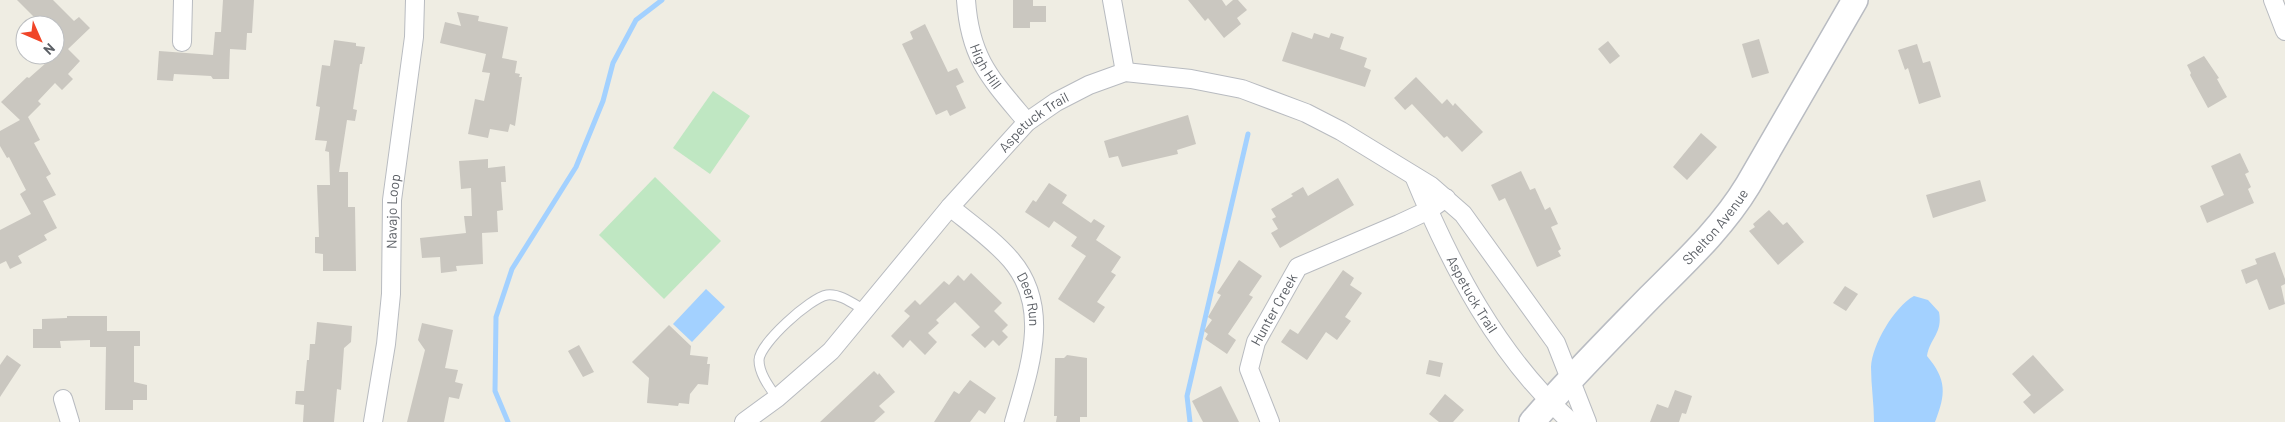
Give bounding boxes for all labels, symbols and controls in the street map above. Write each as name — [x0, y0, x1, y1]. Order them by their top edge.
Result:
north arrow — [15, 15, 65, 65]
text: N — [40, 40, 59, 59]
street label: High Hill — [967, 41, 1006, 92]
street label: Aspetuck Trail — [995, 88, 1071, 156]
street label: Navajo Loop — [382, 173, 403, 249]
street label: Shelton Avenue — [1678, 185, 1751, 268]
street label: Aspetuck Trail — [1444, 253, 1501, 336]
street label: Deer Run — [1014, 269, 1043, 326]
street label: Hunter Creek — [1247, 270, 1301, 348]

